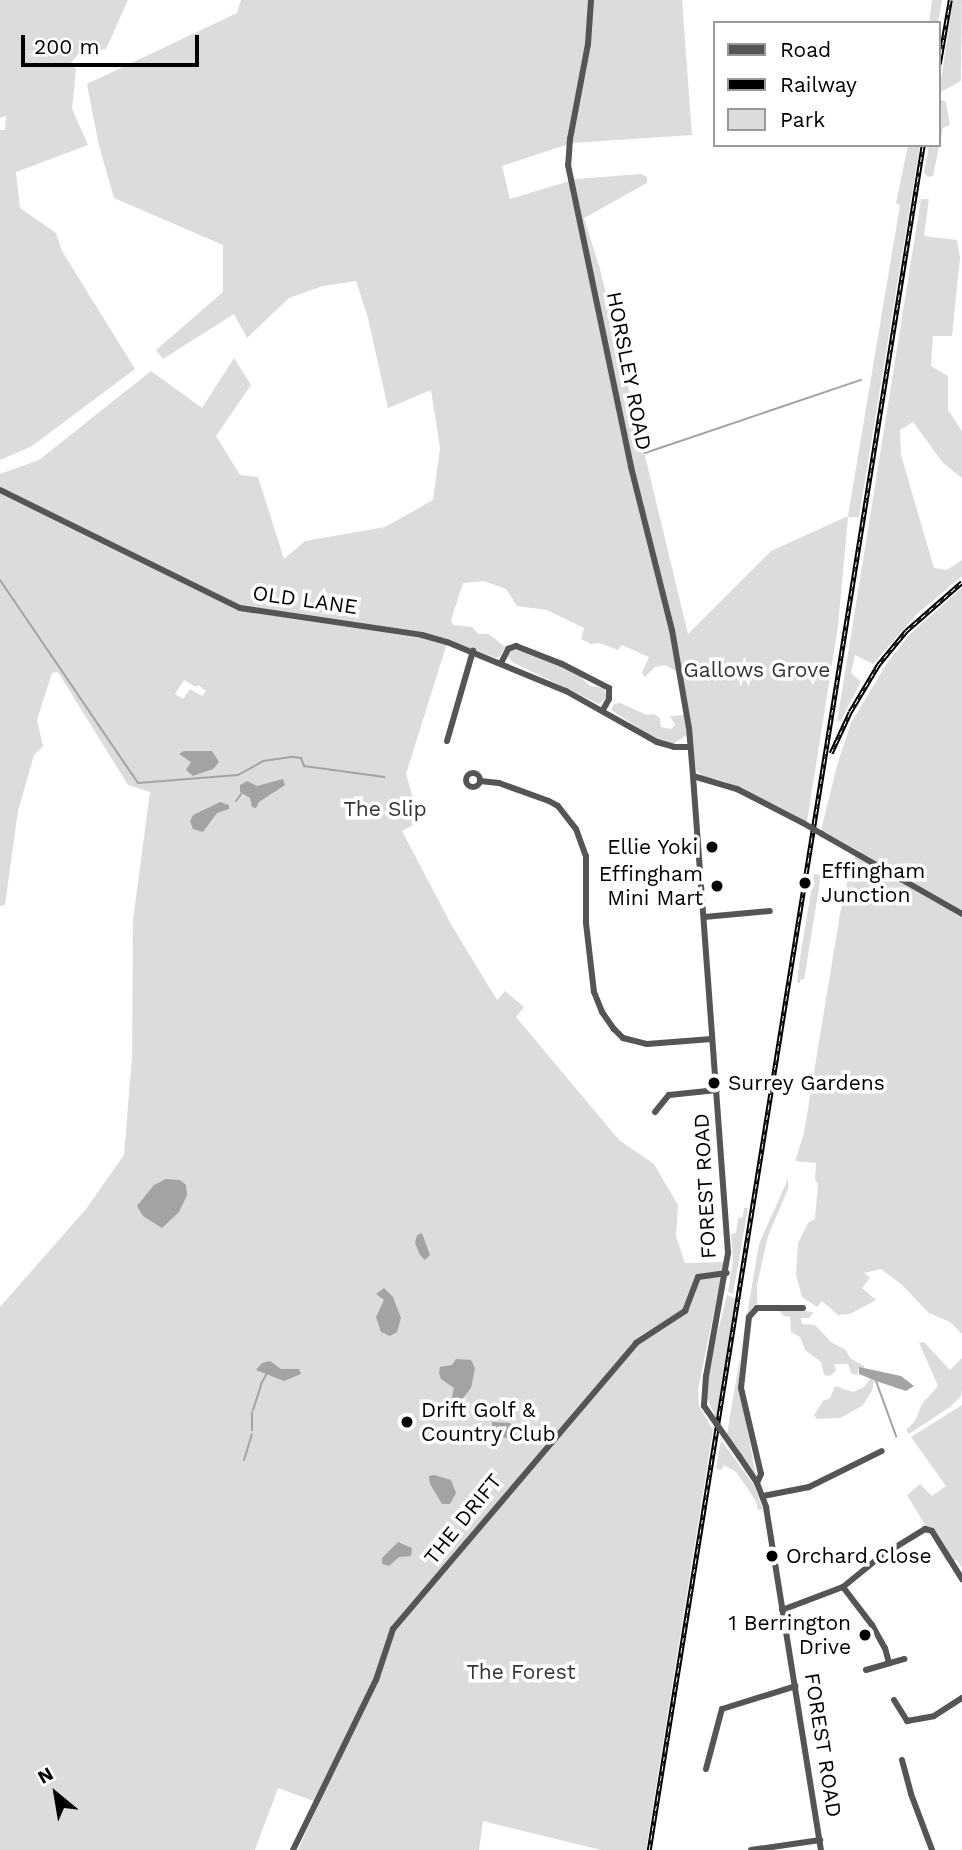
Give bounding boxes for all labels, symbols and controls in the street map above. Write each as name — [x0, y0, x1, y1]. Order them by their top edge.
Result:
scale bar — [24, 21, 203, 65]
legend — [713, 21, 941, 147]
text: 200 m — [34, 34, 100, 59]
text: Road — [780, 37, 831, 62]
text: Railway — [780, 72, 857, 97]
text: Park — [780, 107, 825, 132]
street label: HORSLEY ROAD — [601, 289, 657, 453]
street label: OLD LANE — [251, 580, 359, 620]
park label: Gallows Grove — [684, 657, 830, 683]
park label: The Slip — [343, 796, 427, 822]
place label: Ellie Yoki — [606, 834, 698, 860]
marker: Ellie Yoki — [704, 839, 720, 855]
place label: Effingham Junction — [821, 858, 925, 908]
place label: Effingham Mini Mart — [599, 861, 703, 911]
marker: Effingham Junction — [795, 873, 815, 893]
marker: Effingham Mini Mart — [709, 878, 725, 894]
place label: Surrey Gardens — [728, 1070, 885, 1096]
marker: Surrey Gardens — [706, 1075, 722, 1091]
street label: FOREST ROAD — [689, 1112, 721, 1260]
place label: Drift Golf & Country Club — [421, 1397, 556, 1447]
marker: Drift Golf & Country Club — [399, 1414, 415, 1430]
street label: THE DRIFT — [419, 1469, 507, 1569]
place label: Orchard Close — [786, 1543, 932, 1569]
marker: Orchard Close — [764, 1548, 780, 1564]
place label: 1 Berrington Drive — [729, 1610, 851, 1660]
marker: 1 Berrington Drive — [857, 1627, 873, 1643]
park label: The Forest — [466, 1659, 576, 1685]
street label: FOREST ROAD — [799, 1671, 847, 1819]
north arrow — [21, 1759, 91, 1829]
text: N — [33, 1762, 57, 1789]

